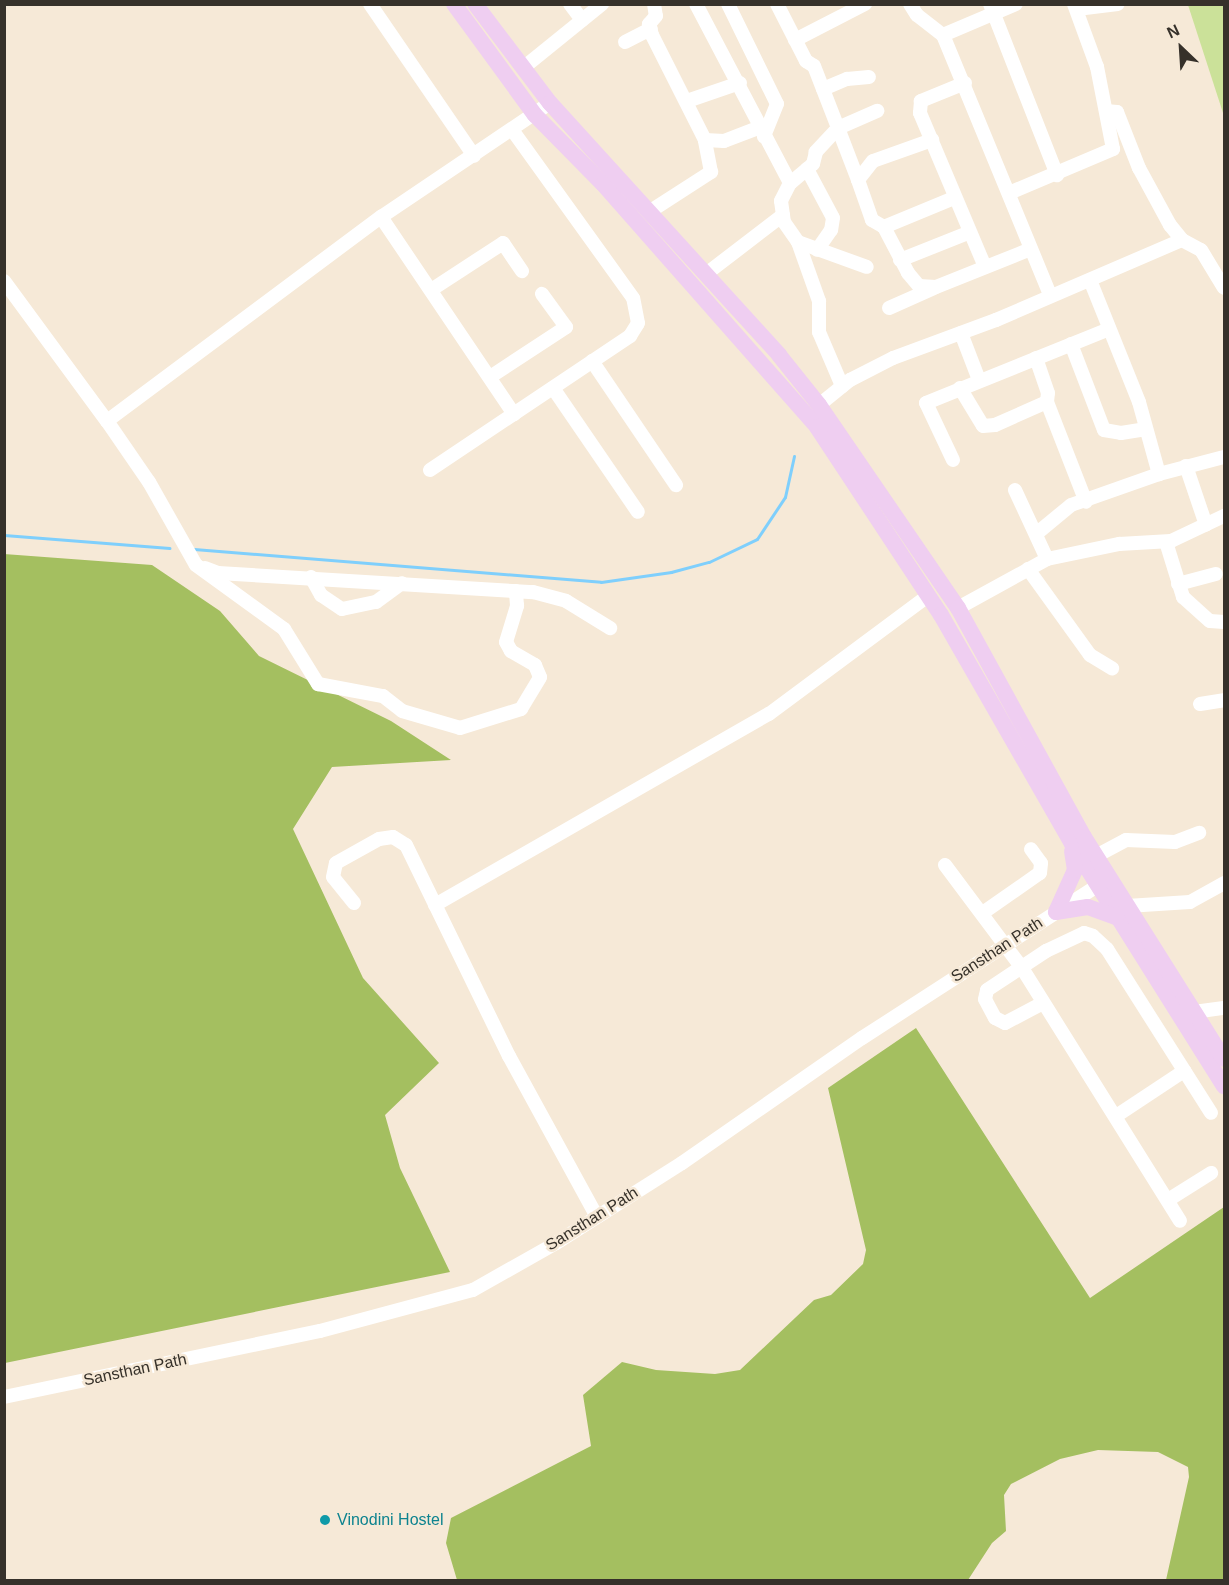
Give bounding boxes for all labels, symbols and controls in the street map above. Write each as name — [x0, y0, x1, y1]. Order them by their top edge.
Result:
north arrow — [1151, 18, 1211, 78]
text: N — [1164, 21, 1182, 41]
street label: Sansthan Path — [948, 913, 1046, 987]
street label: Sansthan Path — [542, 1183, 642, 1255]
street label: Sansthan Path — [82, 1350, 188, 1390]
place label: Vinodini Hostel — [337, 1510, 443, 1530]
marker: Vinodini Hostel — [318, 1513, 332, 1527]

